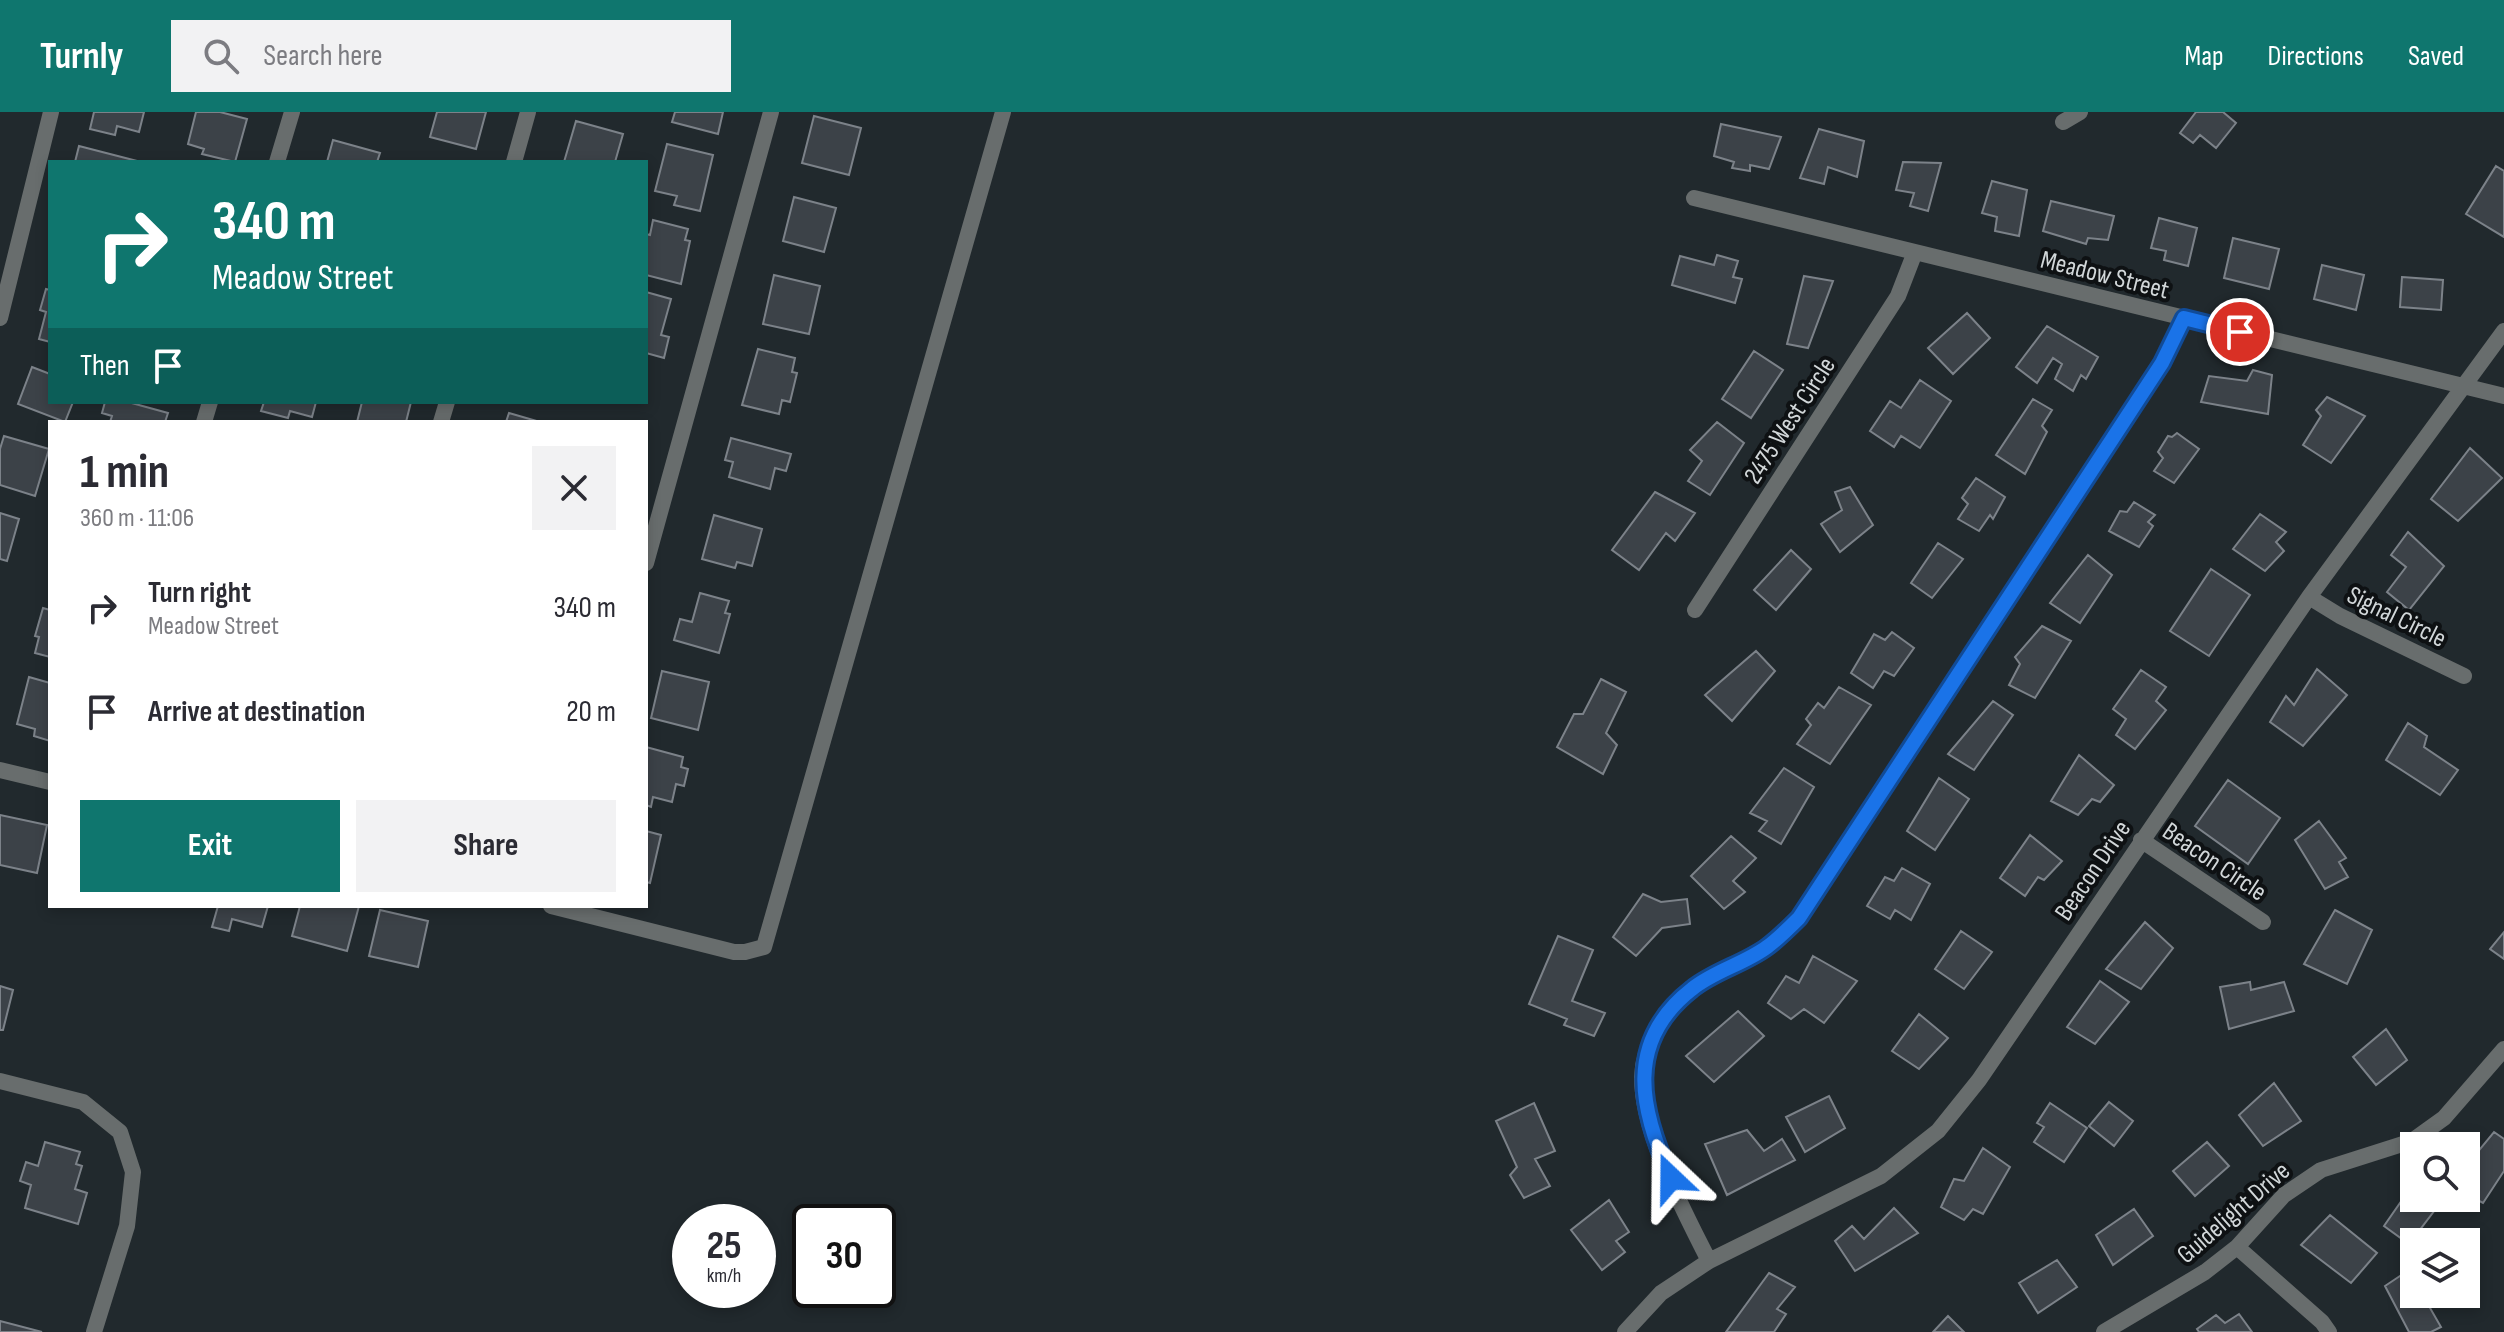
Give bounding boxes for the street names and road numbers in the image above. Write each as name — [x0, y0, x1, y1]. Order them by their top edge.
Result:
street label: Meadow Street — [2037, 245, 2172, 306]
street label: 2475 West Circle — [1738, 352, 1843, 490]
street label: Signal Circle — [2342, 580, 2451, 655]
street label: Beacon Drive — [2049, 815, 2138, 927]
street label: Beacon Circle — [2156, 816, 2272, 908]
street label: Guidelight Drive — [2171, 1156, 2297, 1271]

